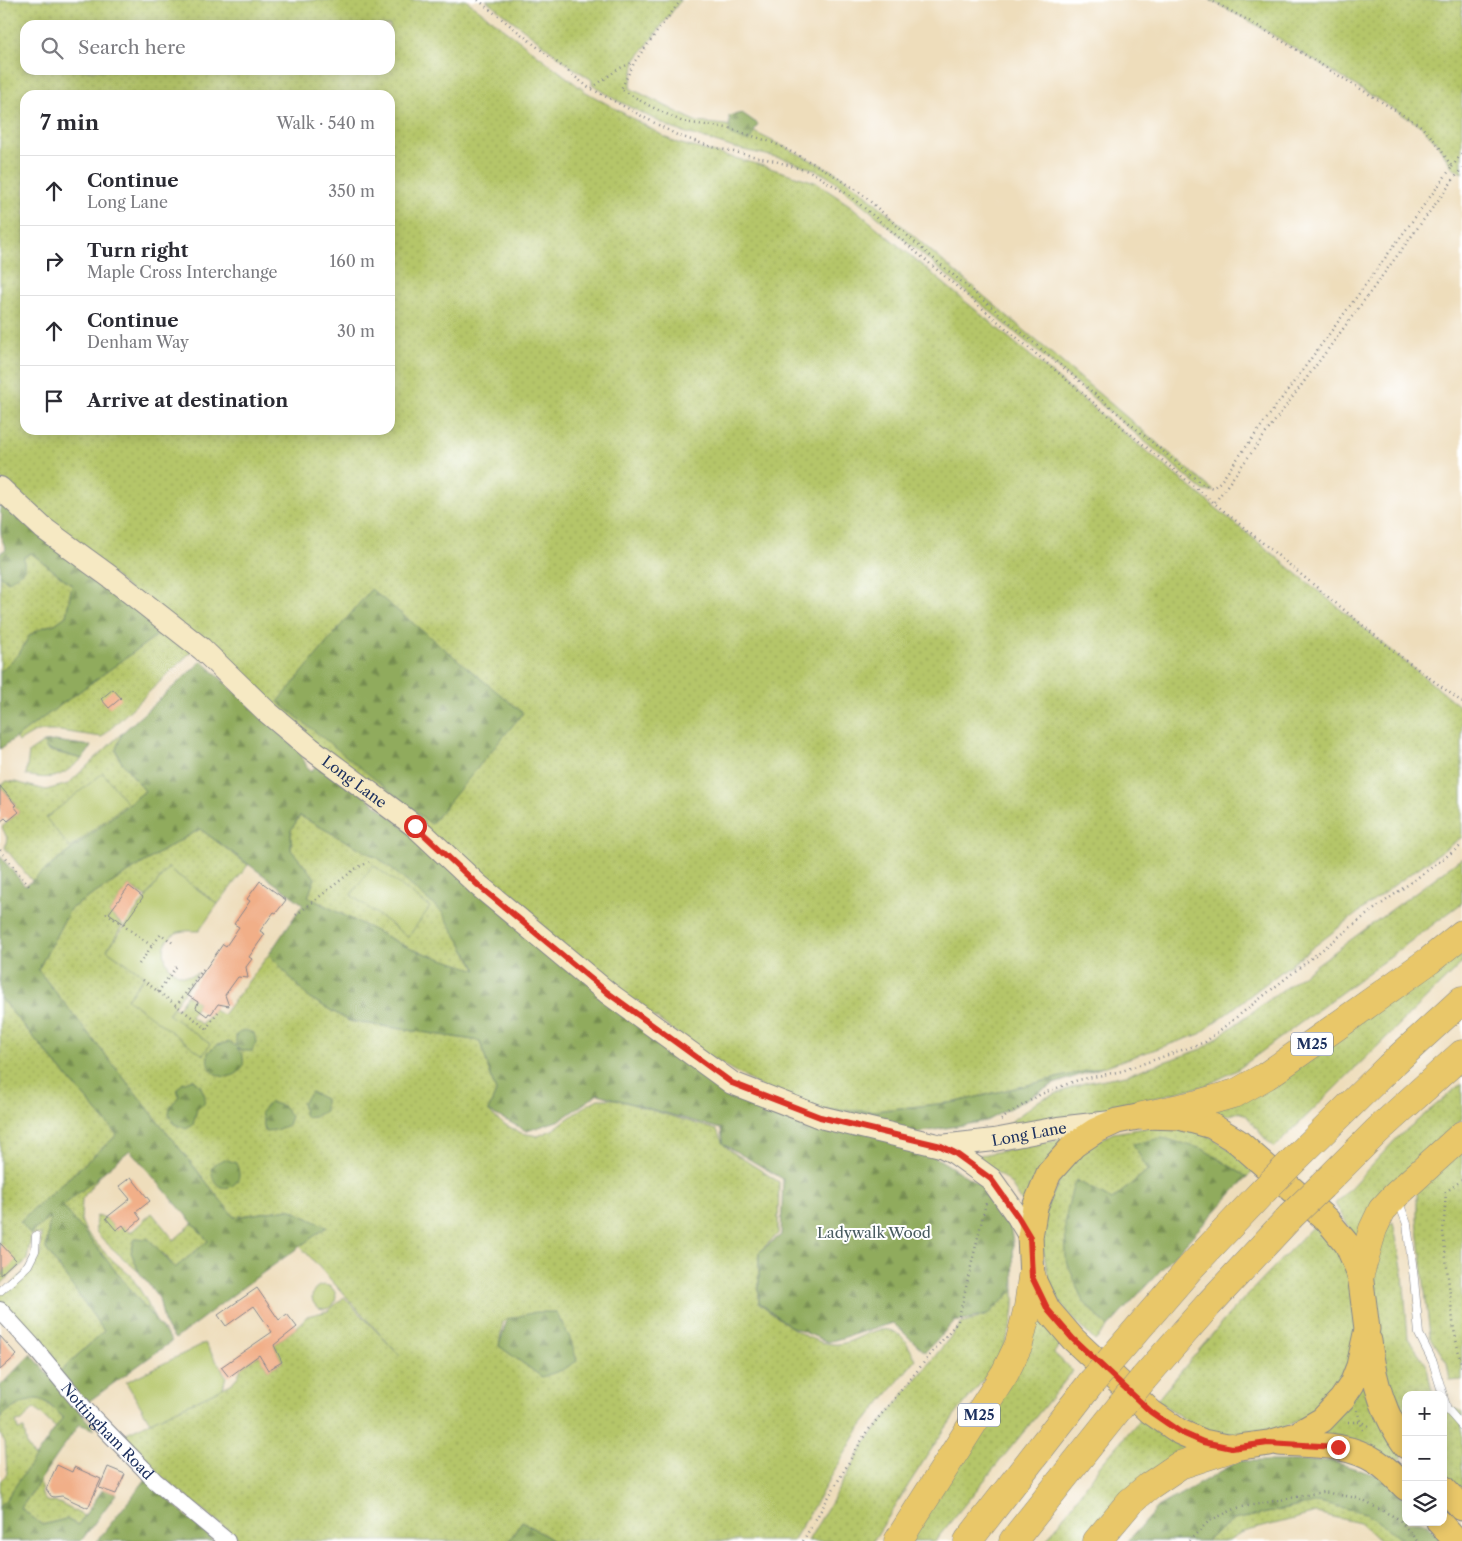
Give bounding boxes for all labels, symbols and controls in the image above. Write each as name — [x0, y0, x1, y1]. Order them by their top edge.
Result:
search box — [20, 20, 395, 75]
icon: search — [38, 34, 66, 62]
text: Search here — [78, 36, 186, 59]
text: 7 min — [40, 110, 99, 135]
text: Walk · 540 m — [277, 113, 375, 133]
text: Continue — [87, 169, 179, 192]
icon: ahead — [40, 177, 68, 205]
text: 350 m — [328, 181, 375, 201]
text: Long Lane — [87, 192, 168, 212]
text: Turn right — [87, 239, 188, 262]
icon: right — [40, 247, 68, 275]
text: 160 m — [330, 251, 375, 271]
text: Maple Cross Interchange — [87, 262, 278, 282]
text: Continue — [87, 309, 179, 332]
icon: ahead — [40, 317, 68, 345]
text: 30 m — [337, 321, 375, 341]
text: Denham Way — [87, 332, 189, 352]
icon: arrive — [40, 387, 68, 415]
text: Arrive at destination — [87, 389, 288, 412]
street label: Long Lane — [319, 751, 391, 812]
route start — [404, 815, 427, 838]
road number: M25 — [1291, 1032, 1333, 1056]
street label: Long Lane — [990, 1118, 1068, 1150]
park label: Ladywalk Wood — [817, 1223, 931, 1242]
street label: Nottingham Road — [58, 1378, 158, 1483]
map controls — [1402, 1391, 1447, 1526]
button: + — [1402, 1391, 1447, 1436]
road number: M25 — [958, 1404, 1000, 1426]
route end — [1327, 1436, 1350, 1459]
button: − — [1402, 1436, 1447, 1481]
button: layers — [1402, 1481, 1447, 1526]

